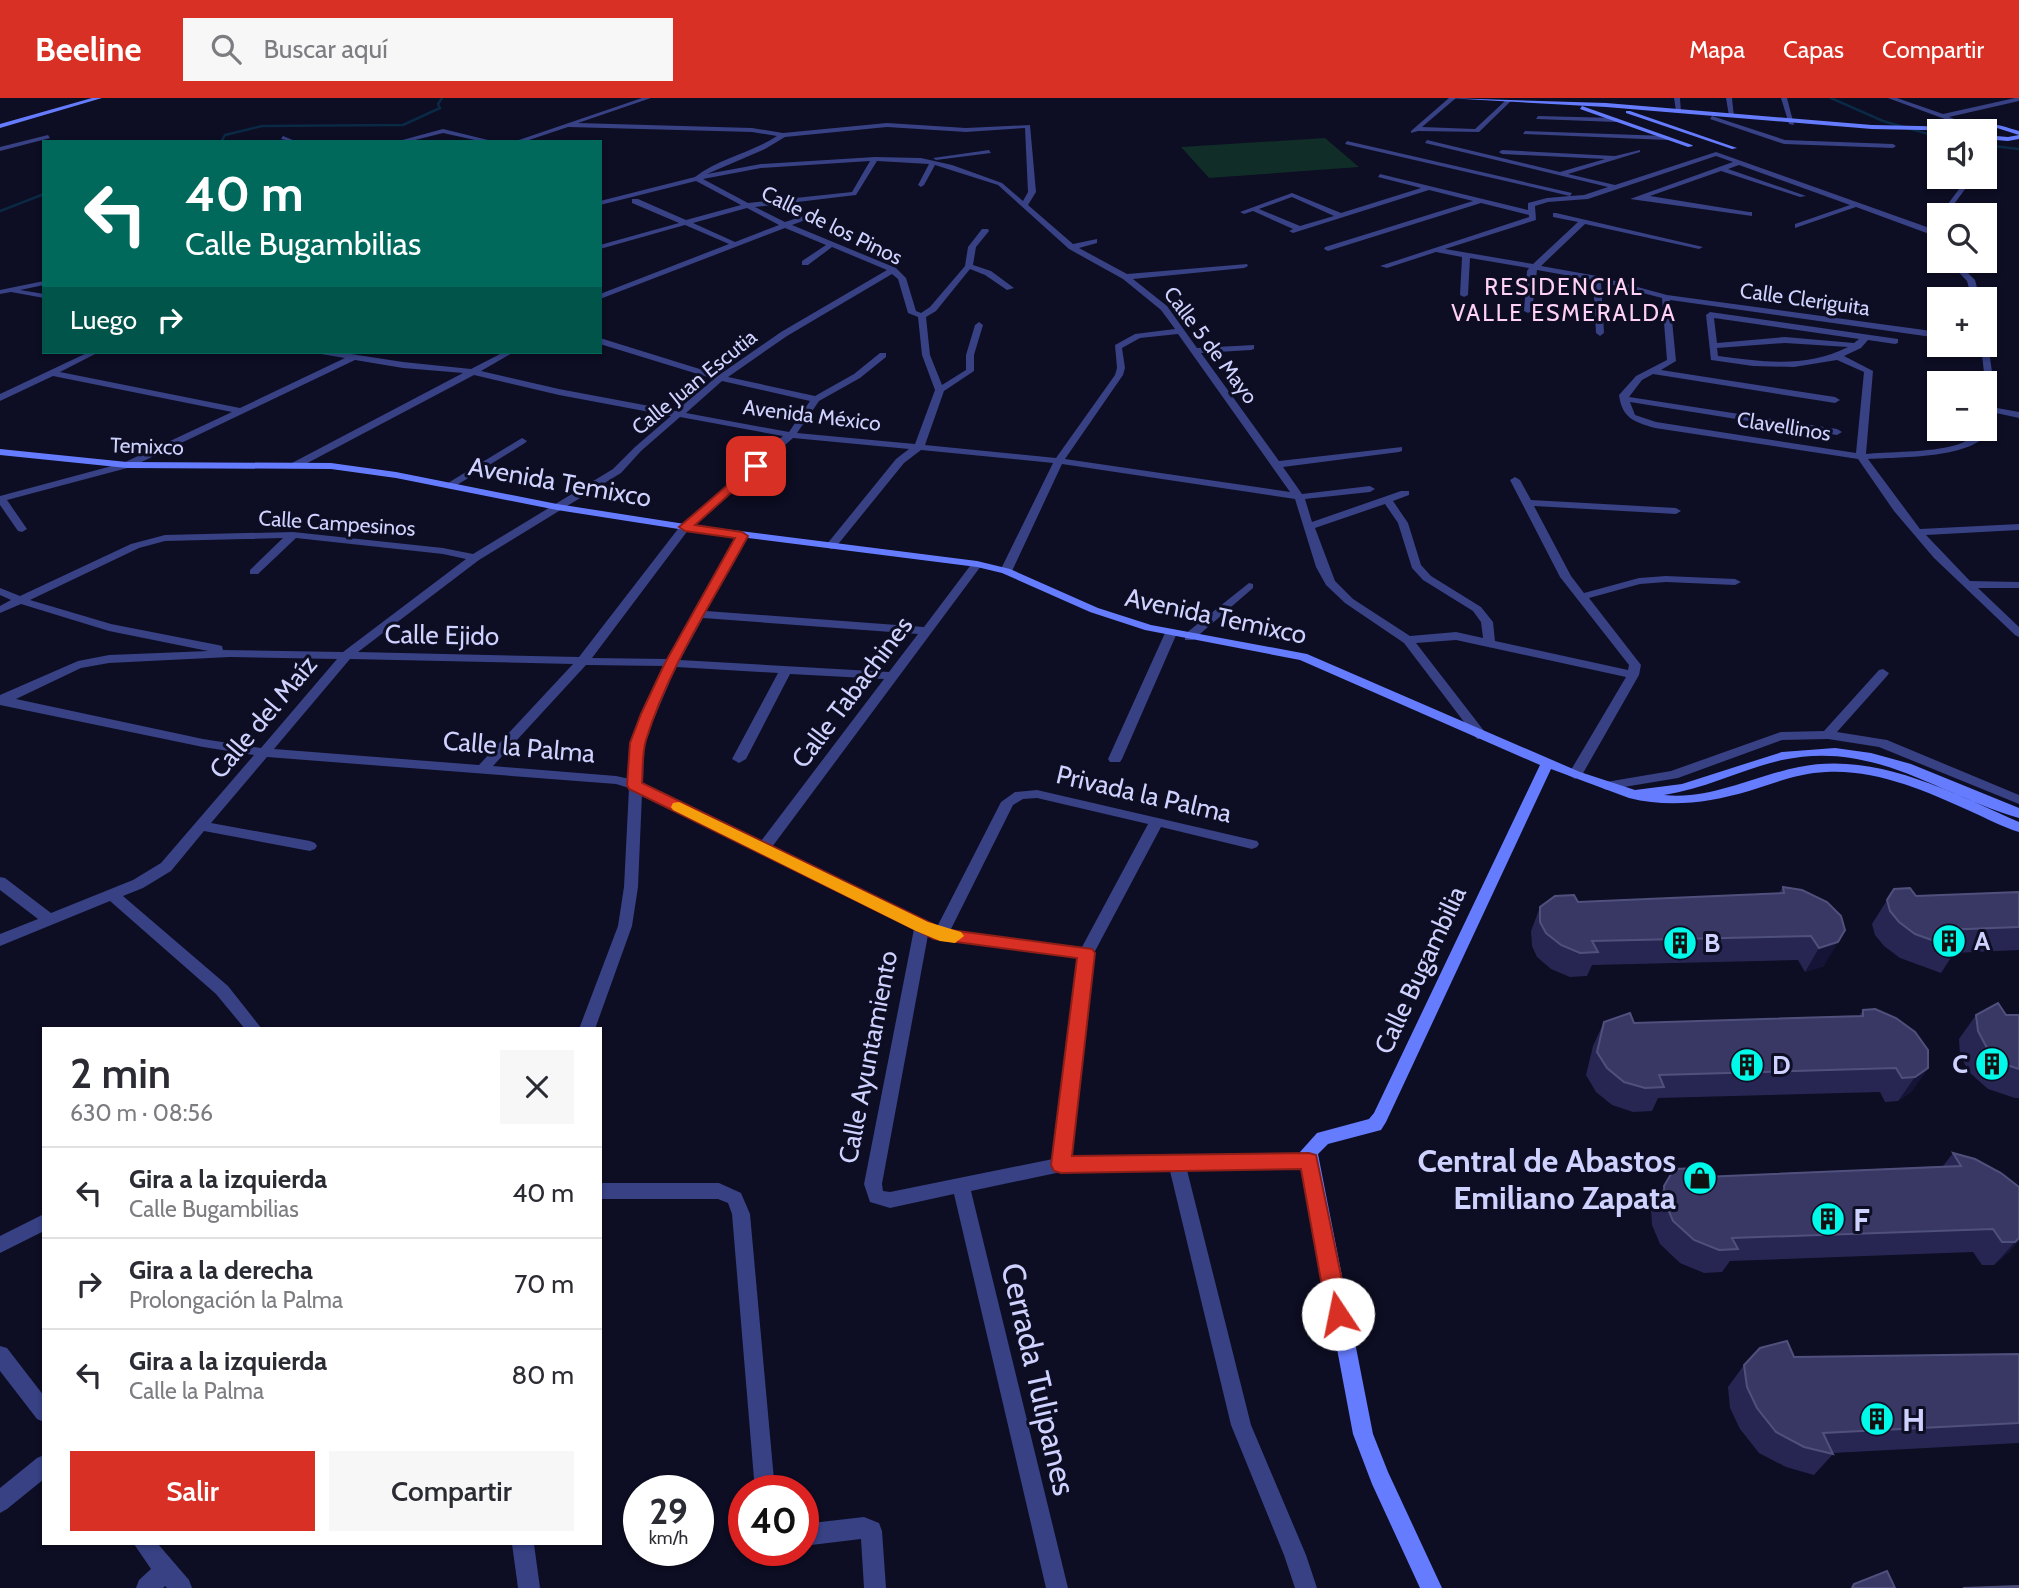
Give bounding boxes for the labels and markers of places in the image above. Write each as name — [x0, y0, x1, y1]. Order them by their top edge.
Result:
pin — [726, 436, 786, 496]
building icon: A — [1930, 922, 1968, 960]
building icon: B — [1661, 924, 1699, 962]
place label: A — [1974, 925, 1991, 957]
place label: B — [1704, 927, 1720, 959]
building icon: C — [1973, 1045, 2011, 1083]
building icon: D — [1728, 1046, 1766, 1084]
place label: C — [1952, 1048, 1968, 1080]
place label: D — [1772, 1049, 1791, 1081]
place label: Central de Abastos Emiliano Zapata — [1417, 1141, 1676, 1217]
shop icon: Central de Abastos Emiliano Zapata — [1681, 1159, 1719, 1197]
building icon: F — [1809, 1200, 1847, 1238]
place label: F — [1853, 1200, 1870, 1239]
building icon: H — [1858, 1400, 1896, 1438]
place label: H — [1902, 1400, 1925, 1439]

